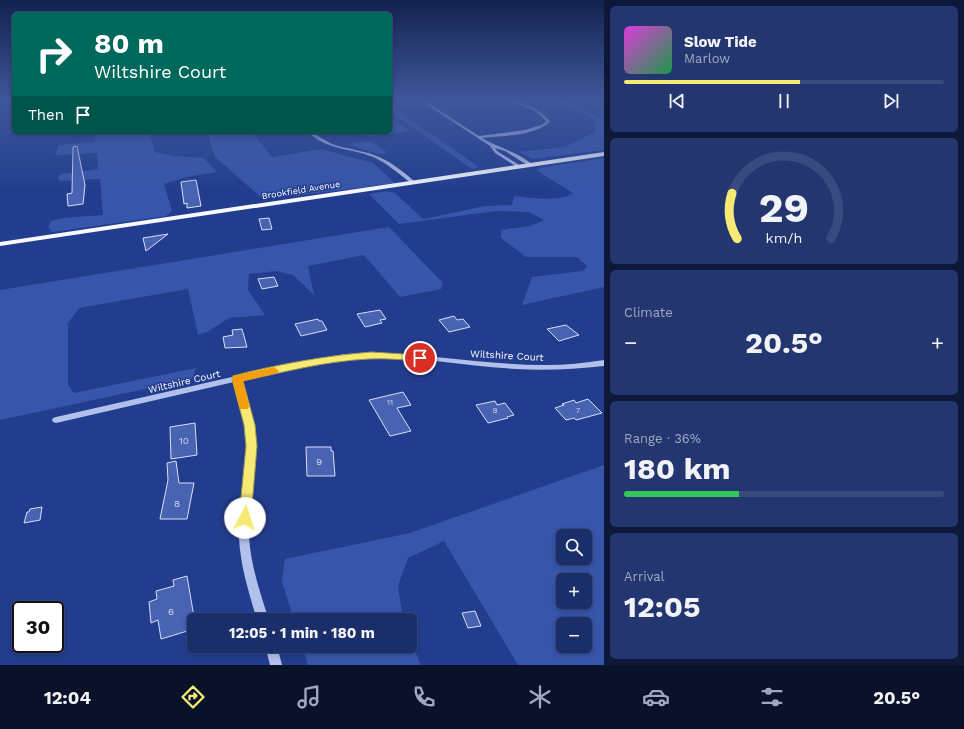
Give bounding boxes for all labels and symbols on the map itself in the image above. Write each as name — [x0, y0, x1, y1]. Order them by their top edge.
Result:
street label: Brookfield Avenue — [261, 179, 341, 201]
pin — [403, 341, 437, 375]
street label: Wiltshire Court — [470, 348, 545, 363]
street label: Wiltshire Court — [147, 368, 222, 395]
house number: 11 — [387, 398, 393, 407]
house number: 9 — [493, 406, 498, 415]
house number: 7 — [576, 406, 581, 415]
house number: 10 — [179, 435, 189, 446]
house number: 9 — [316, 456, 322, 467]
position arrow — [224, 497, 266, 539]
house number: 8 — [174, 498, 180, 509]
speed limit sign: 30 — [12, 601, 64, 653]
house number: 6 — [168, 606, 174, 617]

